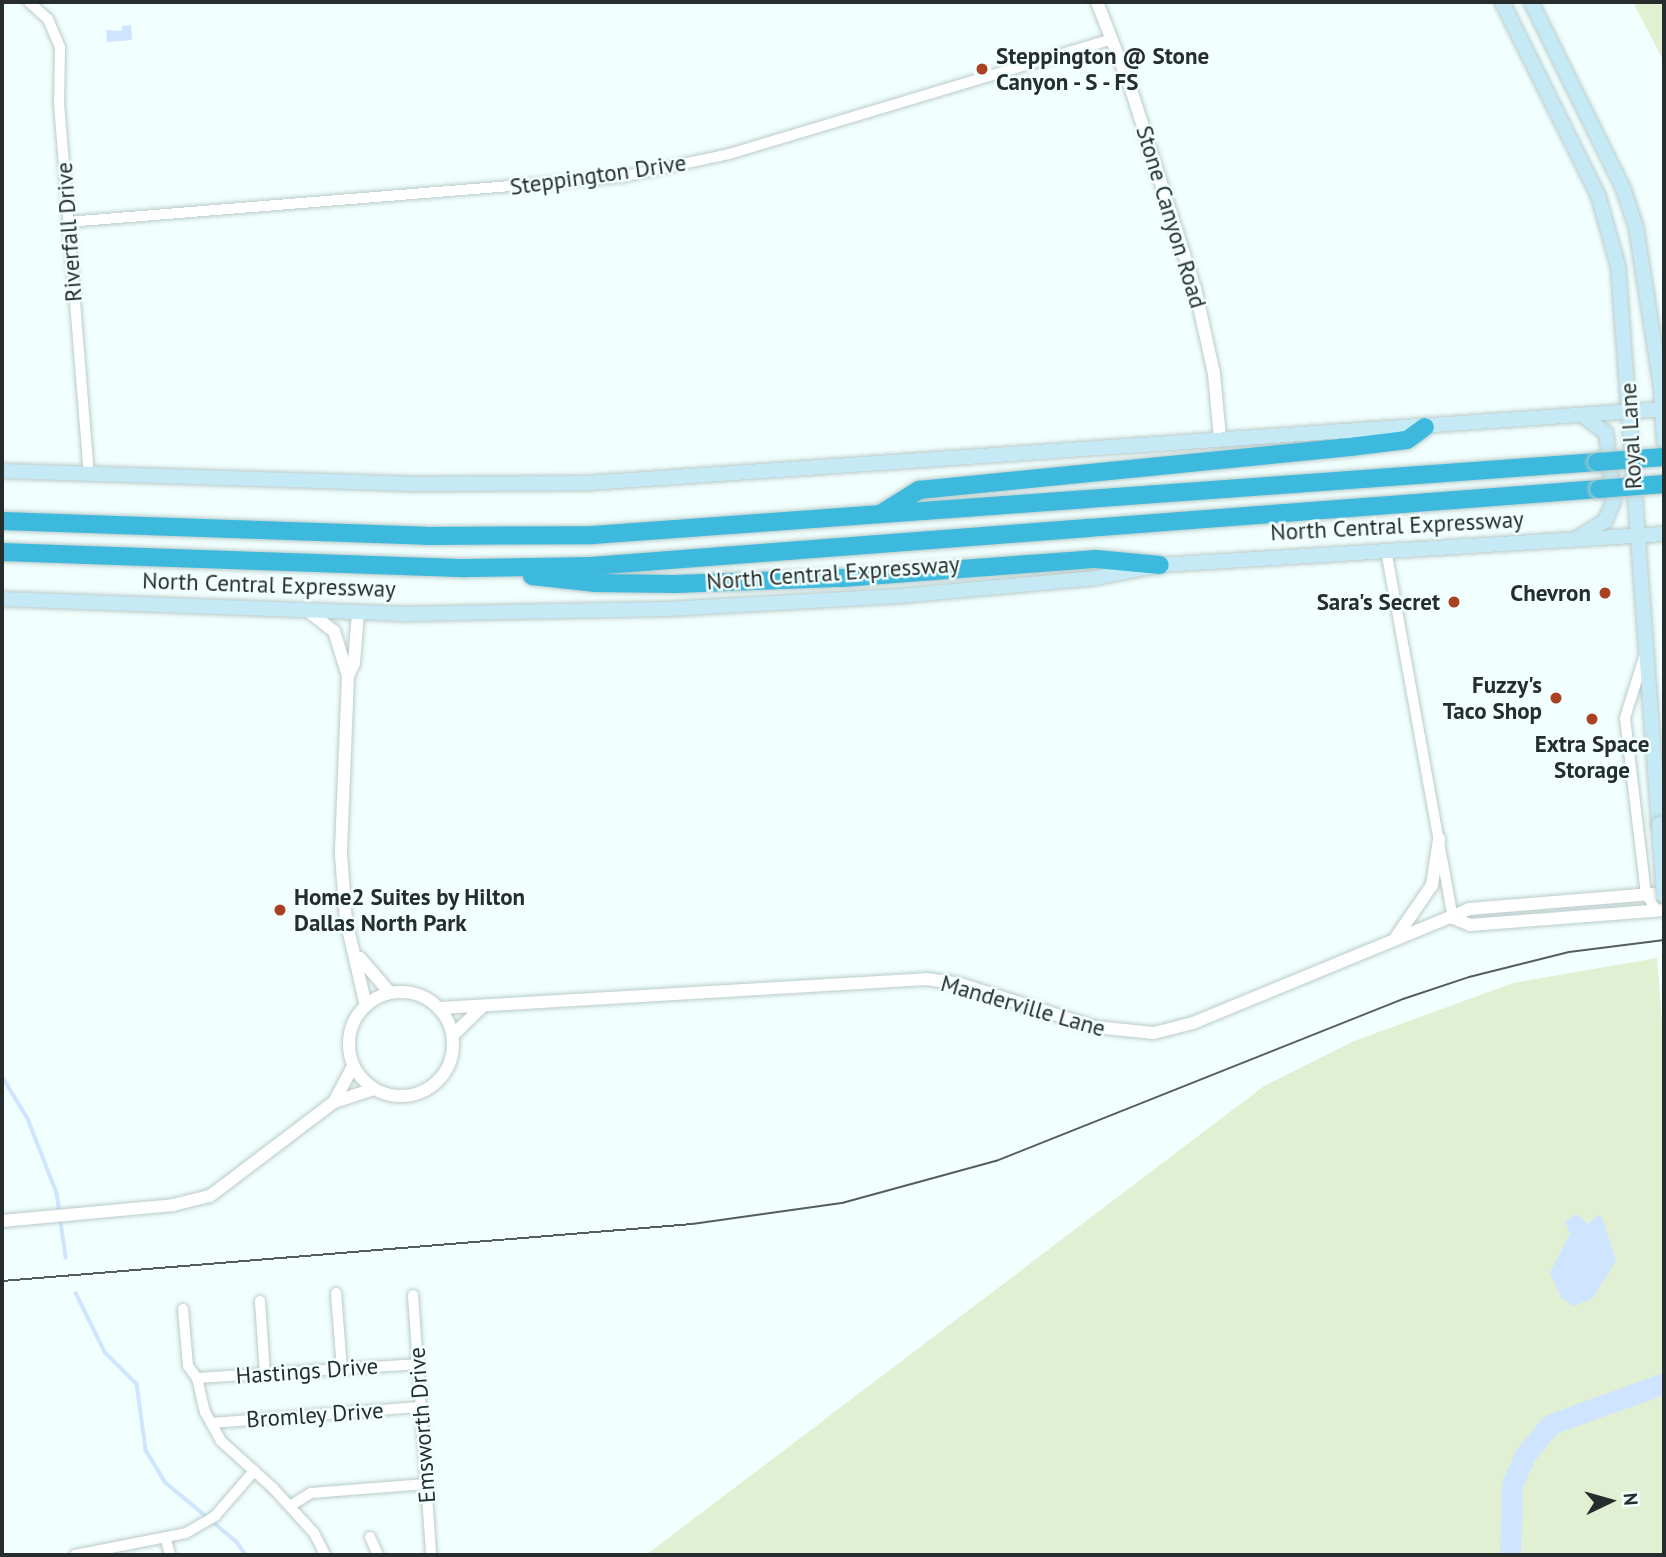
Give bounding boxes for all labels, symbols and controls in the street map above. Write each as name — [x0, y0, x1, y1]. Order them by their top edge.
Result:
place label: Steppington @ Stone Canyon - S - FS — [996, 42, 1209, 96]
marker: Steppington @ Stone Canyon - S - FS — [974, 61, 990, 77]
street label: Stone Canyon Road — [1130, 122, 1212, 312]
street label: Steppington Drive — [508, 149, 688, 201]
street label: Riverfall Drive — [50, 161, 88, 303]
street label: Royal Lane — [1614, 382, 1648, 490]
street label: North Central Expressway — [1270, 506, 1524, 546]
street label: North Central Expressway — [705, 550, 961, 596]
street label: North Central Expressway — [142, 567, 396, 603]
place label: Chevron — [1510, 579, 1591, 607]
marker: Chevron — [1597, 585, 1613, 601]
place label: Sara's Secret — [1317, 588, 1440, 616]
marker: Sara's Secret — [1446, 594, 1462, 610]
place label: Fuzzy's Taco Shop — [1443, 671, 1542, 725]
marker: Fuzzy's Taco Shop — [1548, 690, 1564, 706]
marker: Extra Space Storage — [1584, 711, 1600, 727]
place label: Extra Space Storage — [1535, 730, 1649, 784]
place label: Home2 Suites by Hilton Dallas North Park — [294, 883, 526, 937]
marker: Home2 Suites by Hilton Dallas North Park — [272, 902, 288, 918]
street label: Manderville Lane — [938, 969, 1108, 1043]
street label: Emsworth Drive — [403, 1346, 441, 1504]
street label: Hastings Drive — [235, 1352, 379, 1390]
street label: Bromley Drive — [245, 1396, 385, 1434]
north arrow — [1575, 1466, 1645, 1536]
text: N — [1618, 1492, 1643, 1506]

